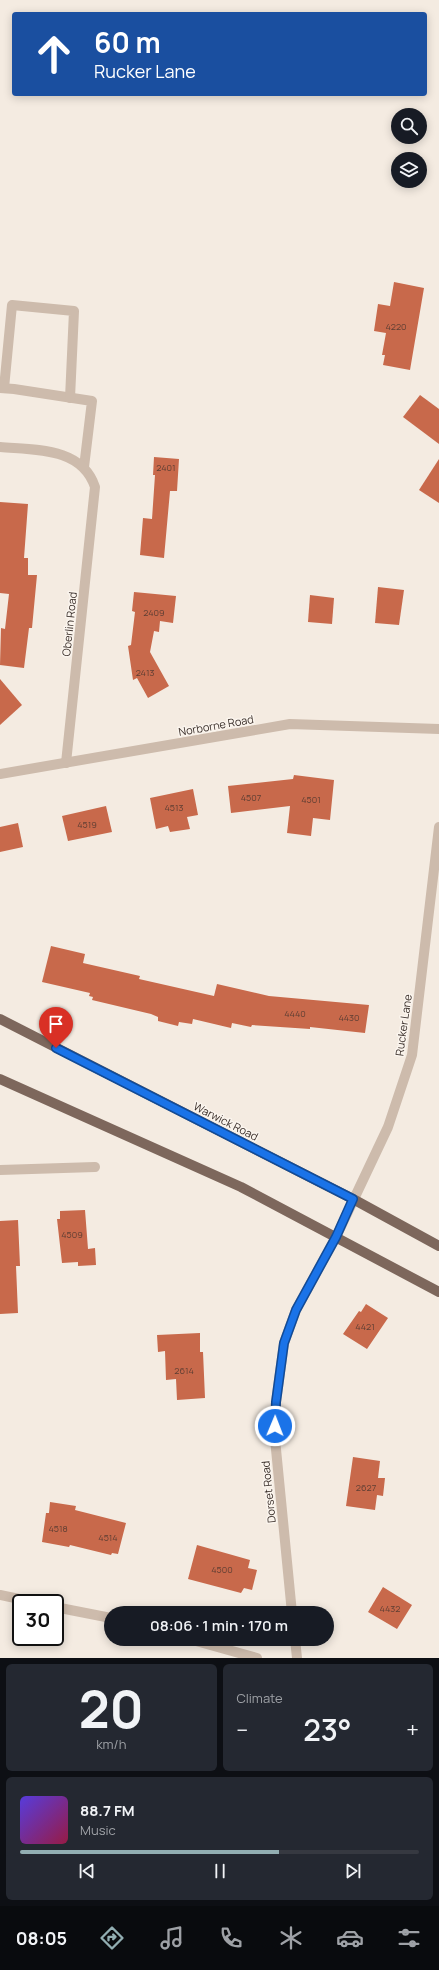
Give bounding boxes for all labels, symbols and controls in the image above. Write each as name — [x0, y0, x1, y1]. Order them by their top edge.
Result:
text: 60 m — [94, 23, 161, 61]
icon: ahead — [28, 28, 80, 80]
text: Rucker Lane — [94, 59, 196, 83]
map controls — [391, 108, 427, 188]
button: search — [391, 108, 427, 144]
button: layers — [391, 152, 427, 188]
house number: 4220 — [385, 320, 407, 333]
house number: 2401 — [156, 461, 176, 474]
street label: Oberlin Road — [58, 591, 80, 657]
house number: 2409 — [143, 606, 165, 619]
house number: 2413 — [136, 666, 154, 679]
street label: Norborne Road — [177, 711, 255, 739]
house number: 4507 — [241, 791, 262, 804]
house number: 4501 — [301, 793, 321, 806]
house number: 4513 — [165, 801, 184, 814]
house number: 4519 — [77, 818, 97, 831]
street label: Rucker Lane — [391, 993, 415, 1057]
pin — [39, 1007, 73, 1048]
house number: 4440 — [284, 1007, 306, 1020]
house number: 4430 — [338, 1011, 360, 1024]
icon: arrive — [45, 1013, 67, 1035]
street label: Warwick Road — [191, 1098, 261, 1144]
house number: 4509 — [61, 1228, 83, 1241]
house number: 4421 — [355, 1320, 375, 1333]
house number: 2614 — [174, 1364, 194, 1377]
position arrow — [254, 1405, 296, 1447]
street label: Dorset Road — [257, 1460, 279, 1524]
house number: 2627 — [356, 1481, 377, 1494]
house number: 4518 — [48, 1522, 68, 1535]
house number: 4514 — [98, 1531, 118, 1544]
house number: 4500 — [211, 1563, 233, 1576]
speed limit sign: 30 — [12, 1594, 64, 1646]
house number: 4432 — [380, 1602, 400, 1615]
text: 08:06 · 1 min · 170 m — [150, 1615, 288, 1636]
text: 20 — [79, 1673, 144, 1744]
text: Climate — [237, 1689, 283, 1707]
text: 23° — [303, 1709, 351, 1750]
text: − — [237, 1715, 248, 1745]
text: + — [406, 1715, 419, 1745]
text: km/h — [96, 1735, 126, 1753]
text: 88.7 FM — [80, 1800, 135, 1821]
text: Music — [80, 1821, 116, 1839]
icon: previous — [76, 1860, 98, 1882]
icon: pause — [209, 1860, 231, 1882]
icon: next — [342, 1860, 364, 1882]
icon: directions — [98, 1924, 126, 1952]
icon: music — [158, 1924, 186, 1952]
icon: phone — [217, 1924, 245, 1952]
icon: climate — [277, 1924, 305, 1952]
icon: car — [336, 1924, 364, 1952]
icon: filters — [395, 1924, 423, 1952]
text: 08:05 — [16, 1926, 67, 1950]

